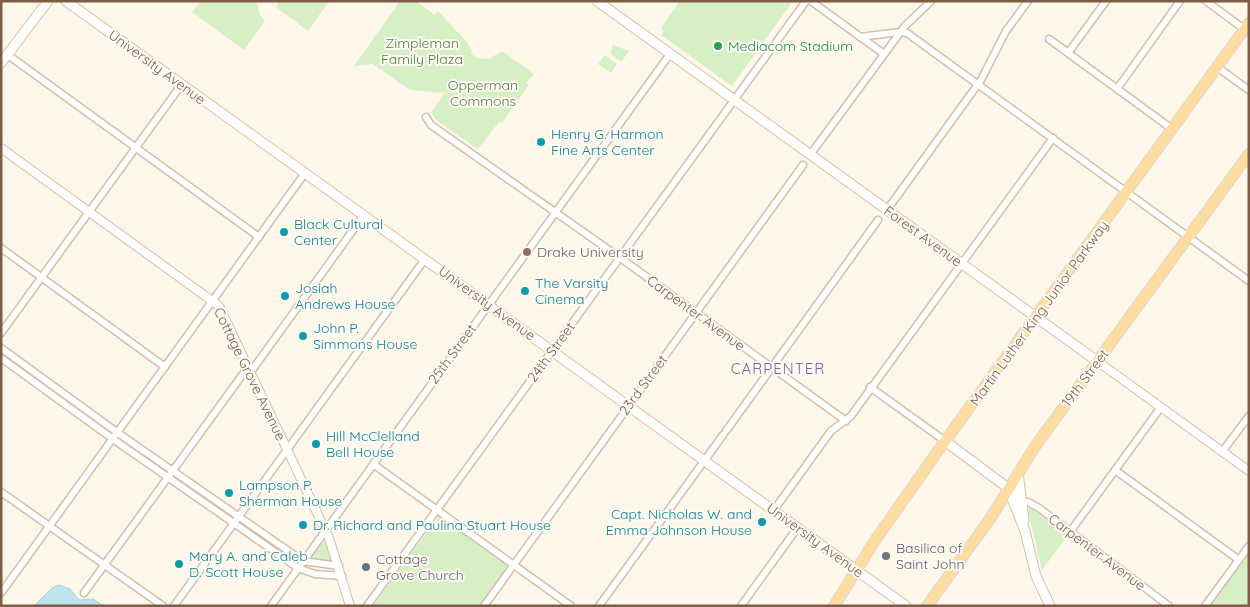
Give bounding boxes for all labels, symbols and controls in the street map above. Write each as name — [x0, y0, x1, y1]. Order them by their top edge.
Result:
street label: University Avenue — [105, 26, 209, 108]
park label: Zimpleman Family Plaza — [381, 34, 463, 68]
place label: Mediacom Stadium — [728, 37, 853, 55]
marker: Mediacom Stadium — [712, 40, 724, 52]
park label: Opperman Commons — [448, 76, 518, 110]
place label: Henry G. Harmon Fine Arts Center — [551, 125, 664, 159]
marker: Henry G. Harmon Fine Arts Center — [535, 136, 547, 148]
street label: Forest Avenue — [880, 202, 966, 270]
place label: Black Cultural Center — [294, 215, 383, 249]
street label: Martin Luther King Junior Parkway — [966, 217, 1112, 409]
marker: Black Cultural Center — [278, 226, 290, 238]
place label: Drake University — [537, 243, 644, 261]
marker: Drake University — [521, 246, 533, 258]
street label: University Avenue — [435, 262, 539, 344]
street label: Carpenter Avenue — [643, 271, 749, 355]
place label: The Varsity Cinema — [535, 274, 608, 308]
place label: Josiah Andrews House — [295, 279, 396, 313]
marker: The Varsity Cinema — [519, 285, 531, 297]
marker: Josiah Andrews House — [279, 290, 291, 302]
street label: Cottage Grove Avenue — [210, 304, 290, 444]
street label: 24th Street — [523, 318, 579, 385]
place label: John P. Simmons House — [313, 319, 417, 353]
street label: 25th Street — [424, 320, 480, 388]
marker: John P. Simmons House — [297, 330, 309, 342]
street label: 19th Street — [1057, 345, 1113, 410]
street label: 23rd Street — [615, 351, 671, 419]
district label: CARPENTER — [731, 359, 825, 378]
place label: Hill McClelland Bell House — [326, 427, 420, 461]
marker: Hill McClelland Bell House — [310, 438, 322, 450]
place label: Lampson P. Sherman House — [239, 476, 342, 510]
marker: Lampson P. Sherman House — [223, 487, 235, 499]
street label: University Avenue — [763, 499, 867, 581]
place label: Capt. Nicholas W. and Emma Johnson House — [606, 505, 752, 539]
street label: Carpenter Avenue — [1045, 510, 1149, 594]
place label: Dr. Richard and Paulina Stuart House — [313, 516, 551, 534]
marker: Capt. Nicholas W. and Emma Johnson House — [756, 516, 768, 528]
marker: Dr. Richard and Paulina Stuart House — [297, 519, 309, 531]
place label: Basilica of Saint John — [896, 539, 965, 573]
place label: Mary A. and Caleb D. Scott House — [189, 547, 308, 581]
place label: Cottage Grove Church — [376, 550, 464, 584]
marker: Basilica of Saint John — [880, 550, 892, 562]
marker: Mary A. and Caleb D. Scott House — [173, 558, 185, 570]
marker: Cottage Grove Church — [360, 561, 372, 573]

